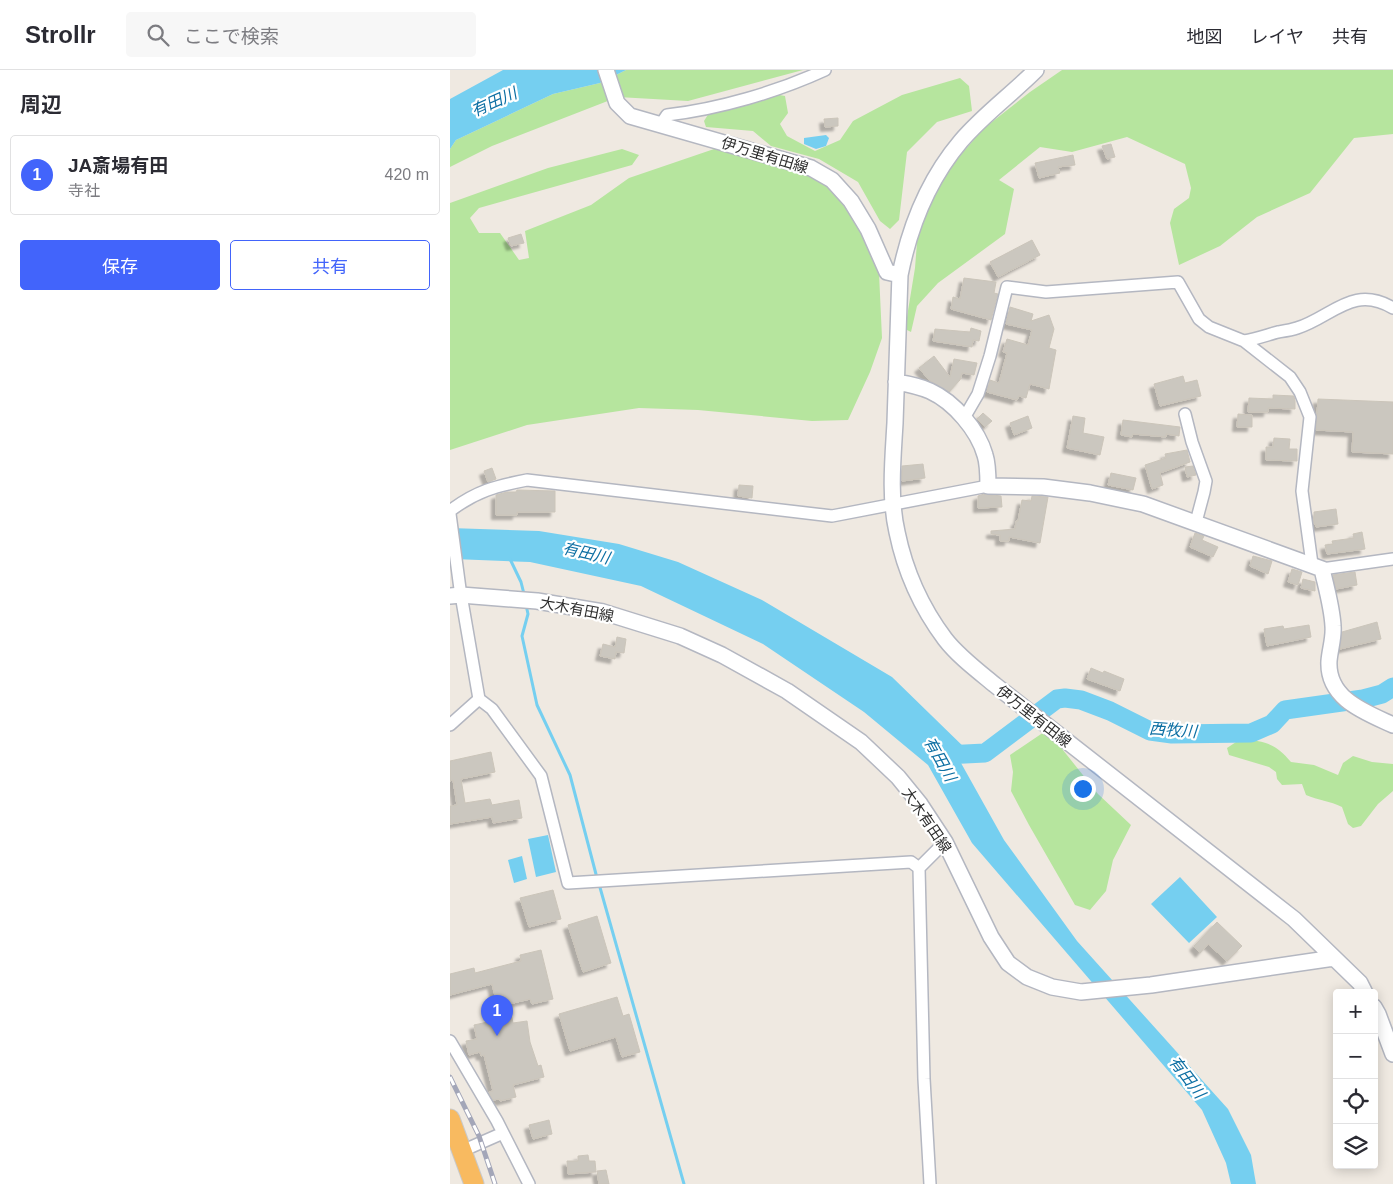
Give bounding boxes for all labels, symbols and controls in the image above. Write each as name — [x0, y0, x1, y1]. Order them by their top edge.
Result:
search box — [126, 12, 476, 57]
text: Strollr — [25, 21, 96, 48]
icon: search — [144, 21, 172, 49]
text: ここで検索 — [184, 26, 279, 47]
text: 地図 — [1187, 27, 1223, 47]
text: レイヤ — [1251, 27, 1304, 47]
text: 共有 — [1332, 27, 1368, 47]
water label: 有田川 — [469, 84, 521, 120]
text: 周辺 — [20, 93, 62, 116]
street label: 伊万里有田線 — [719, 134, 811, 176]
text: JA斎場有田 — [68, 155, 168, 176]
text: 1 — [33, 166, 41, 183]
text: 420 m — [385, 166, 429, 183]
text: 寺社 — [68, 182, 100, 199]
button: 保存 — [20, 240, 220, 290]
button: 共有 — [230, 240, 430, 290]
water label: 有田川 — [561, 539, 613, 567]
street label: 大木有田線 — [539, 593, 615, 625]
street label: 伊万里有田線 — [993, 682, 1075, 750]
water label: 西牧川 — [1148, 720, 1200, 740]
water label: 有田川 — [921, 734, 960, 786]
your location — [1070, 776, 1096, 802]
street label: 大木有田線 — [899, 784, 955, 856]
map controls — [1333, 989, 1378, 1169]
button: + — [1333, 989, 1378, 1034]
pin: 1 — [481, 995, 513, 1036]
button: − — [1333, 1034, 1378, 1079]
water label: 有田川 — [1166, 1053, 1209, 1103]
button: locate — [1333, 1079, 1378, 1124]
button: layers — [1333, 1124, 1378, 1169]

